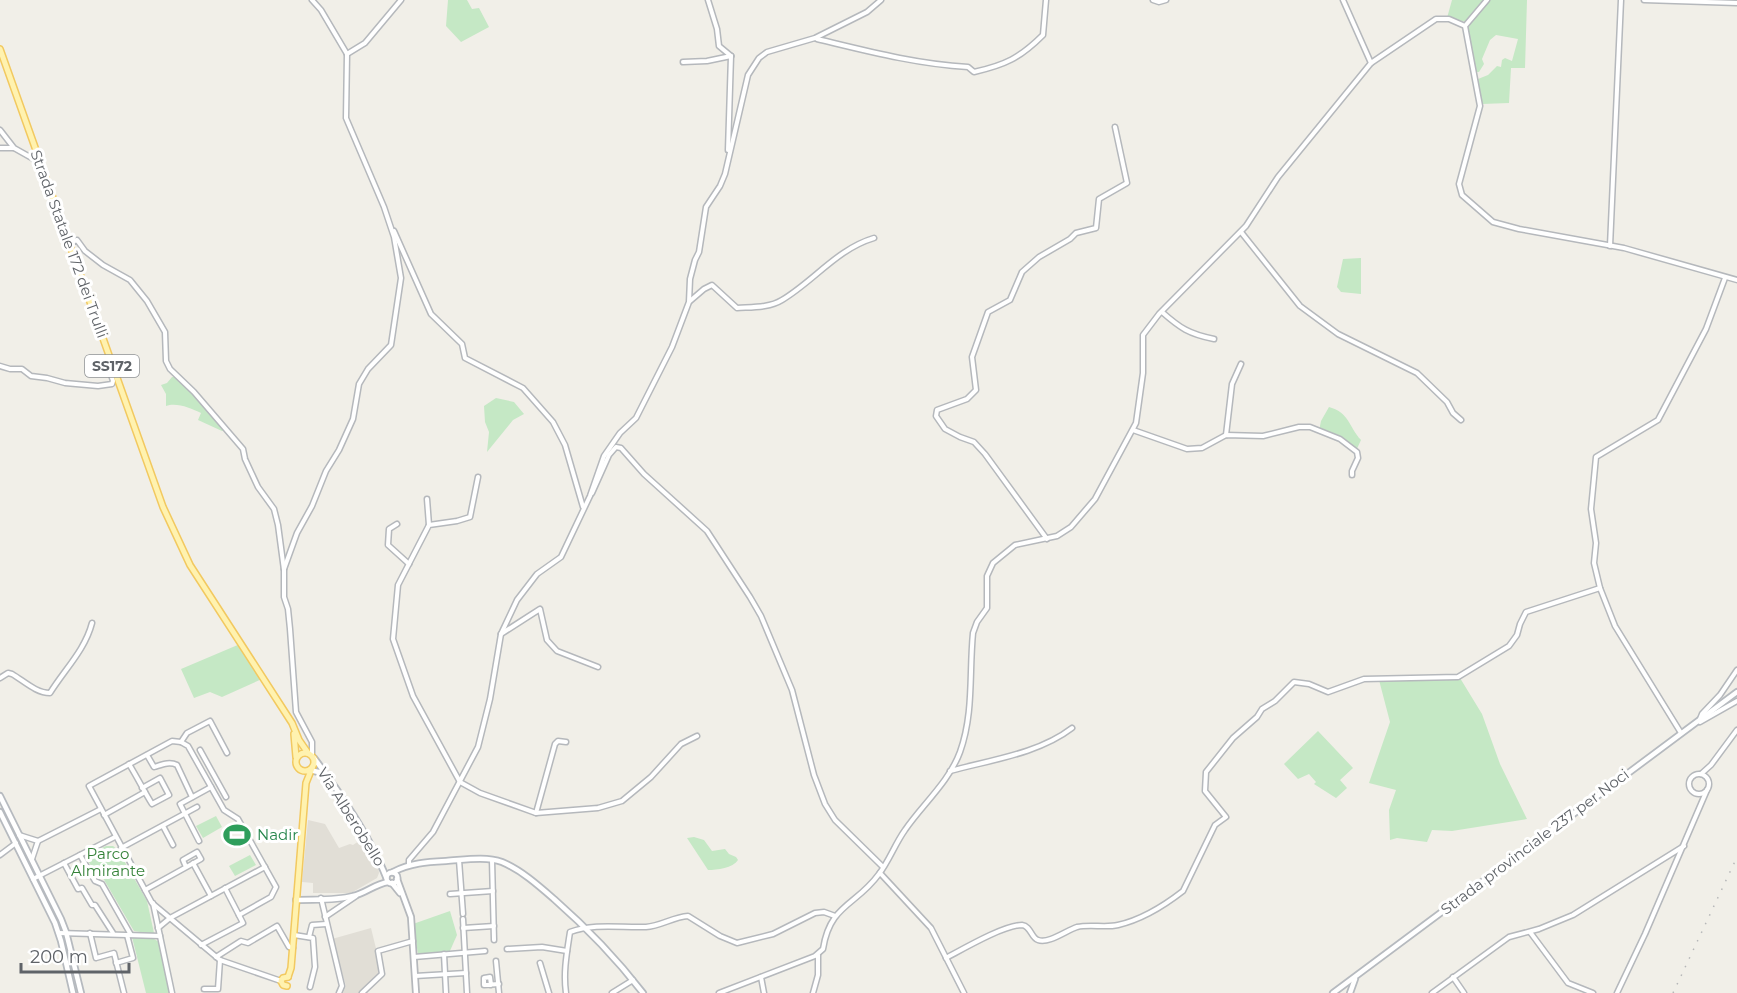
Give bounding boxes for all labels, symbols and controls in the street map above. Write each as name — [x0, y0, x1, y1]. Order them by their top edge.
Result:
street label: Strada Statale 172 dei Trulli — [27, 147, 112, 340]
road number: SS172 — [85, 355, 139, 377]
street label: Via Alberobello — [313, 764, 389, 870]
street label: Strada provinciale 237 per Noci — [1437, 765, 1633, 919]
sports icon: Nadir — [222, 820, 252, 850]
place label: Nadir — [257, 825, 298, 844]
park label: Parco Almirante — [71, 844, 145, 880]
scale bar — [21, 936, 129, 974]
text: 200 m — [30, 946, 88, 968]

